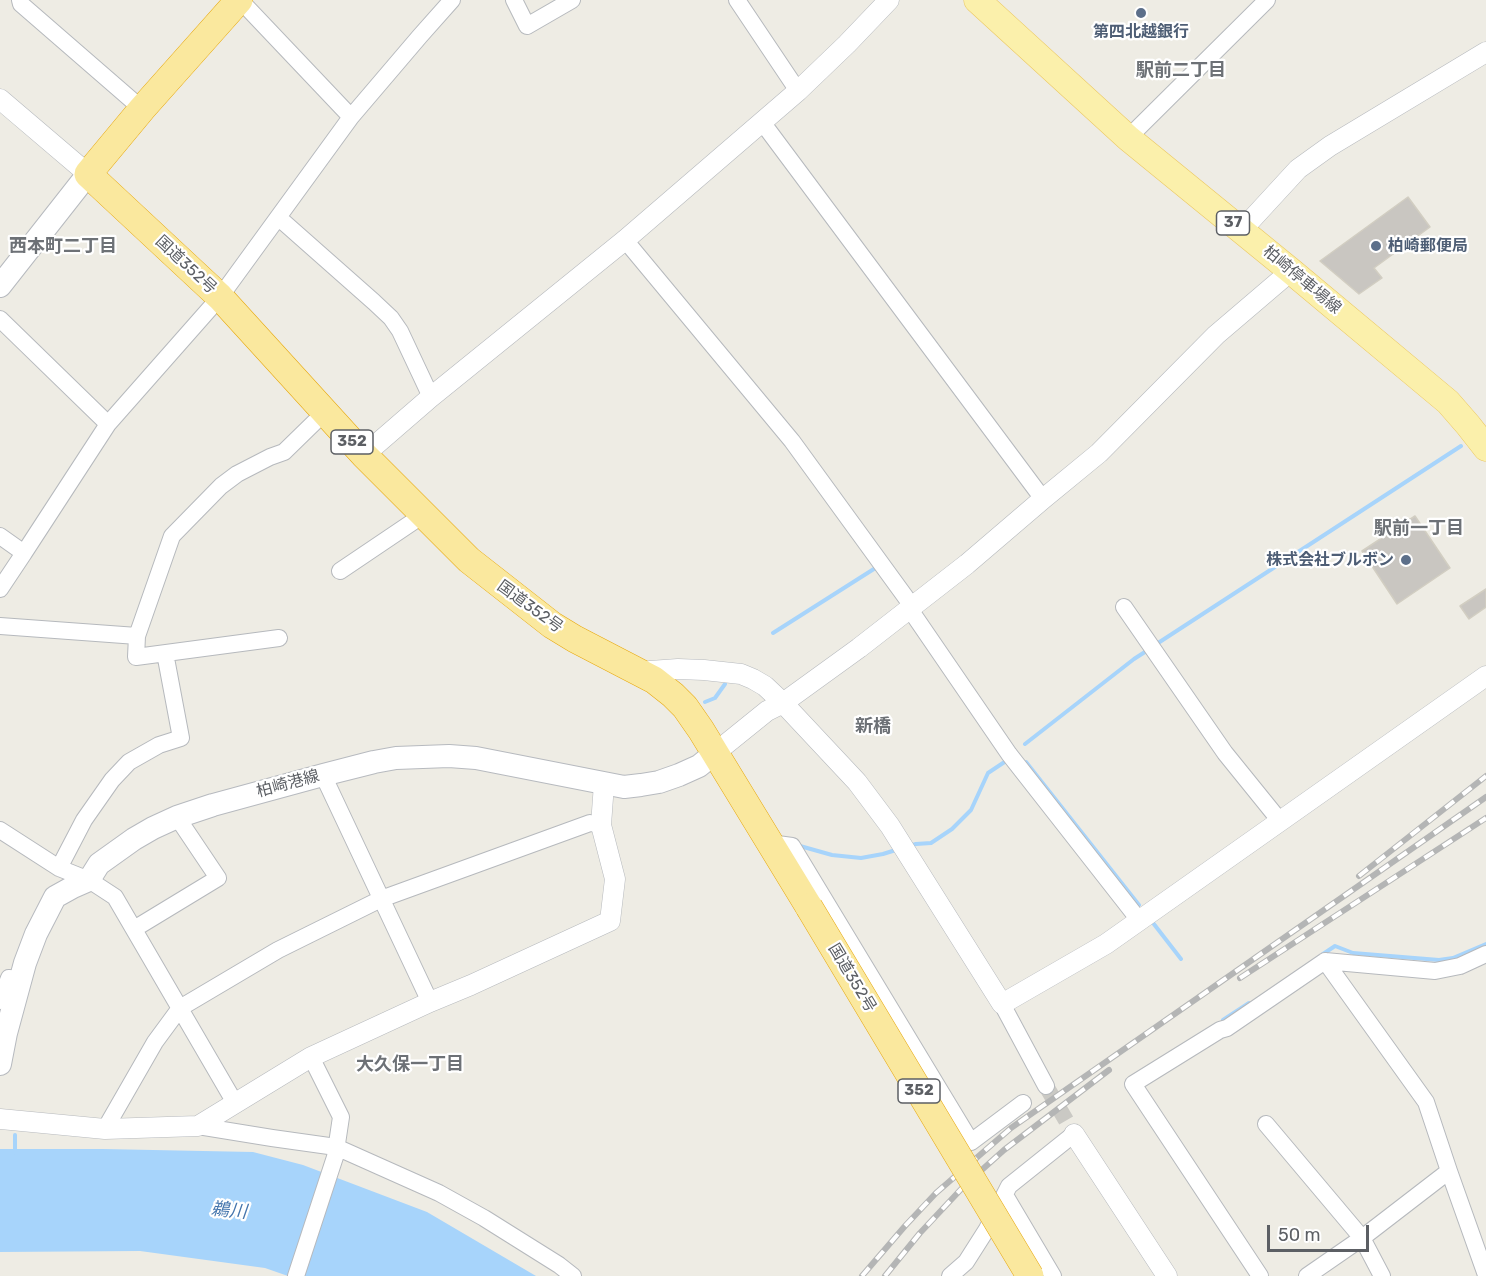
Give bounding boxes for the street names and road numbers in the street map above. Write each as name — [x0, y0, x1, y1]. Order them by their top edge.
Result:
road number: 37 — [1216, 211, 1250, 235]
street label: 国道352号 — [151, 232, 221, 298]
street label: 柏崎停車場線 — [1259, 242, 1345, 318]
road number: 352 — [331, 430, 373, 454]
street label: 国道352号 — [493, 577, 567, 637]
street label: 柏崎港線 — [255, 766, 321, 802]
street label: 国道352号 — [824, 940, 880, 1016]
road number: 352 — [898, 1079, 940, 1103]

